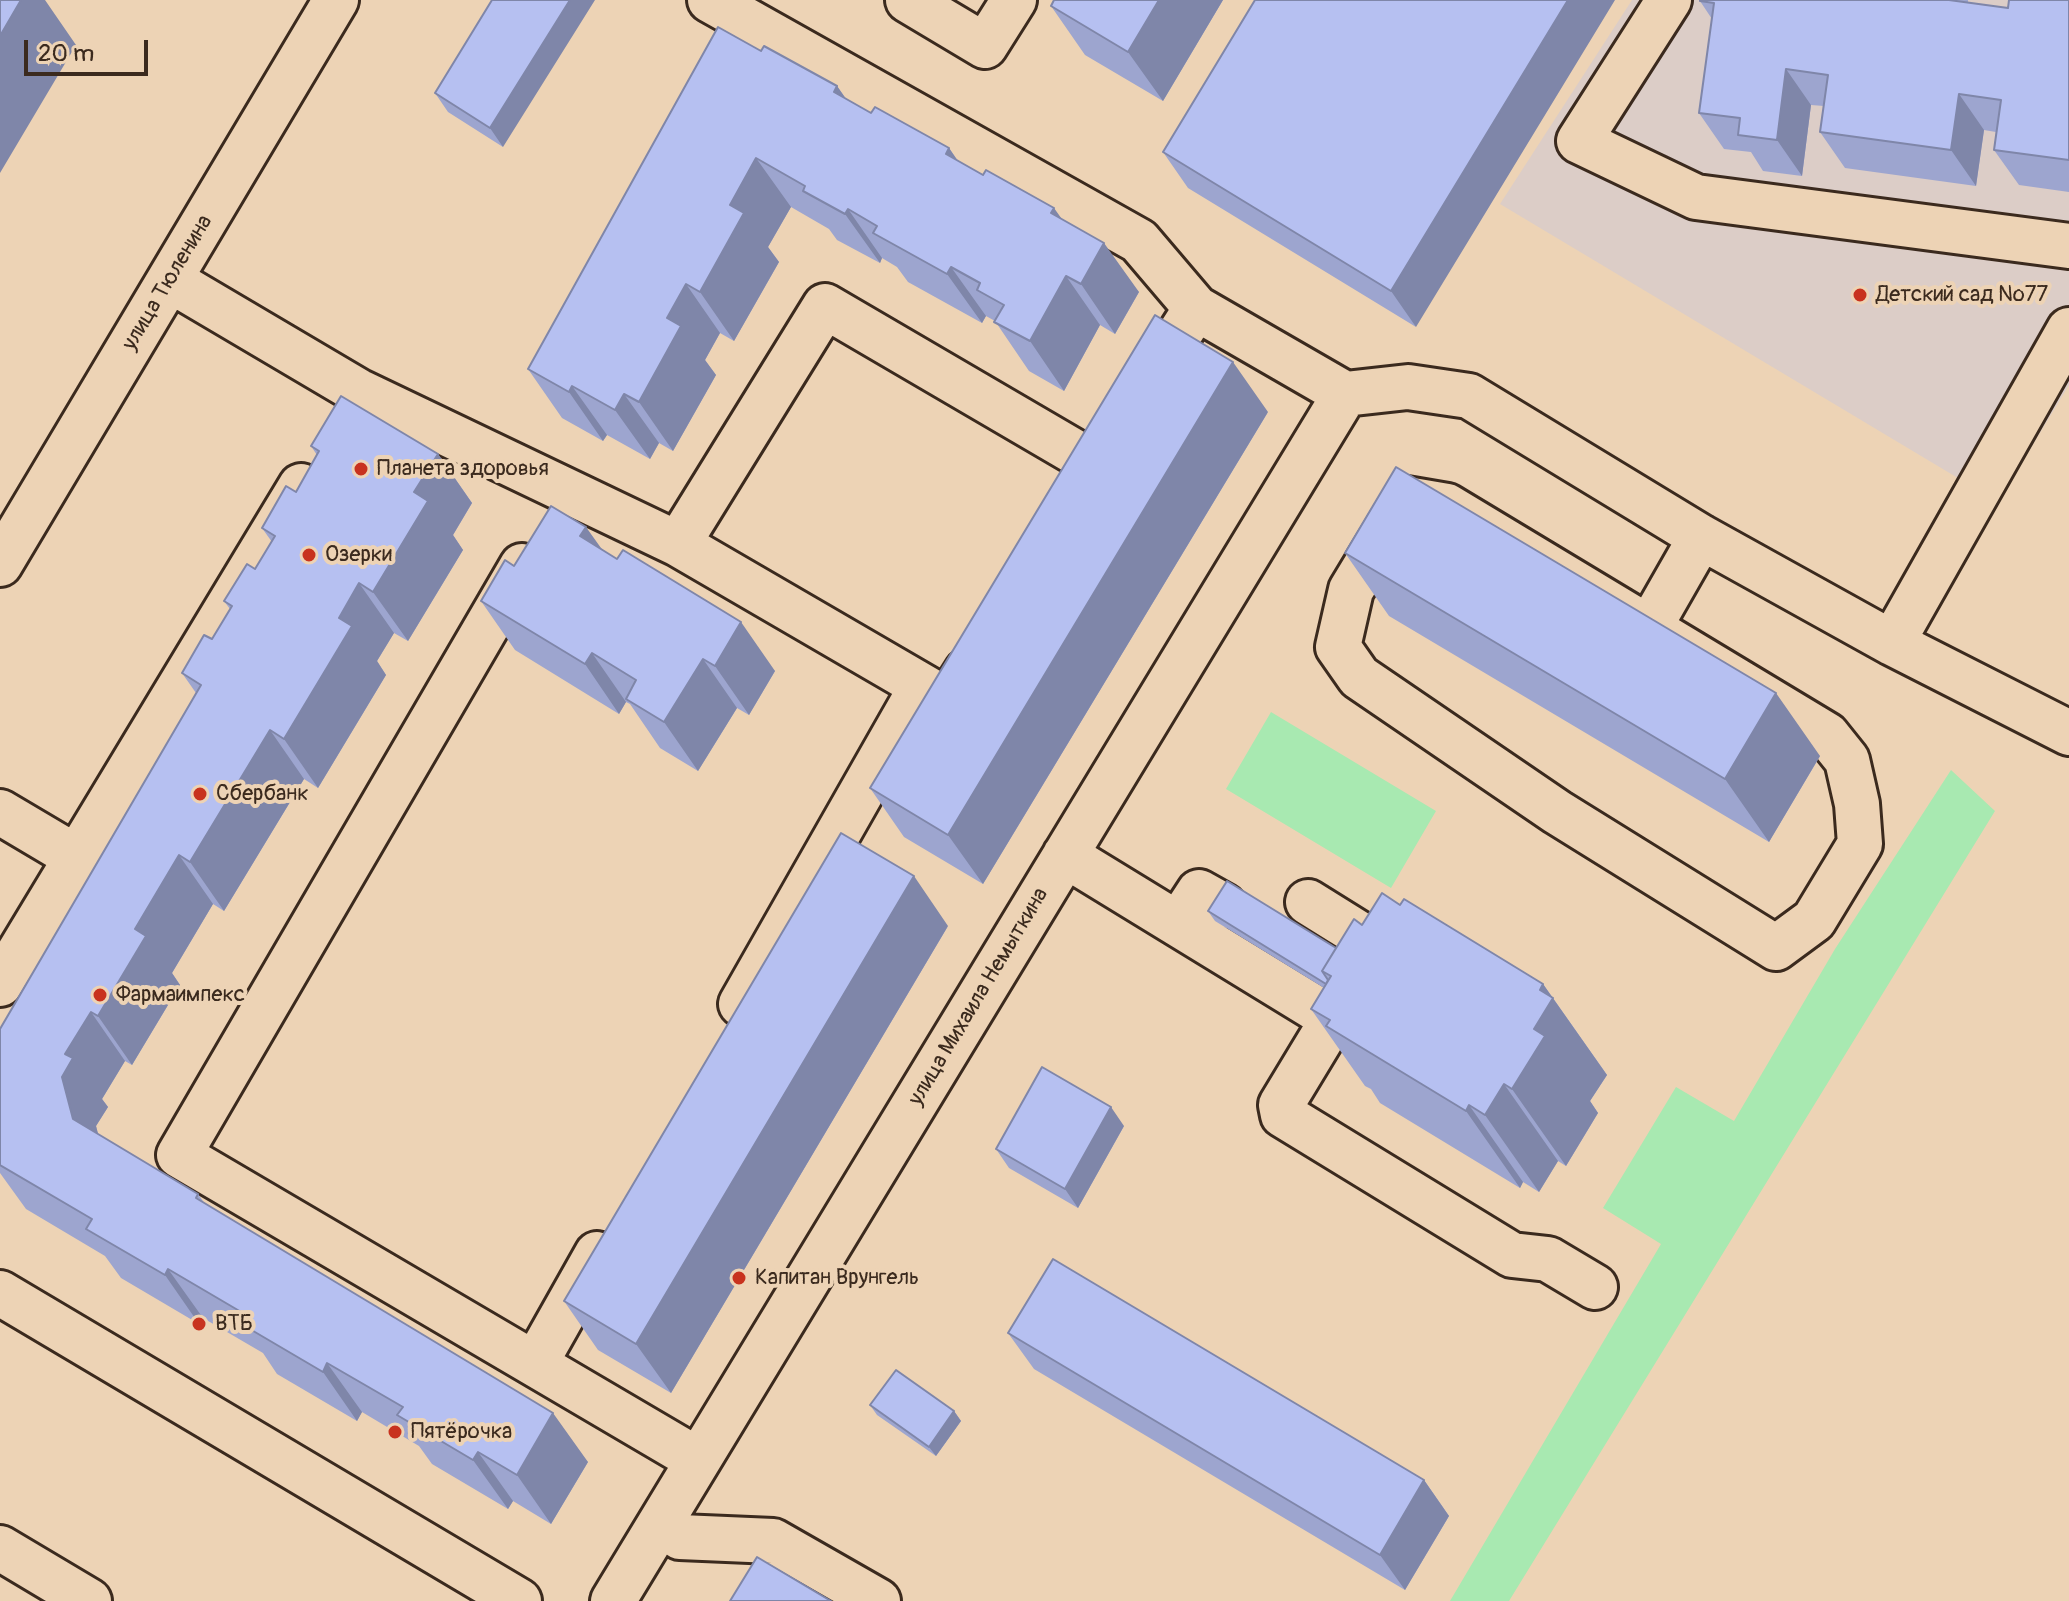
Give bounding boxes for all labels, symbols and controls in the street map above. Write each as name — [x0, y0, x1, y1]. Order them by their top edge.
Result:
scale bar — [28, 24, 152, 74]
text: 20 m — [38, 39, 94, 68]
street label: улица Тюленина — [117, 211, 219, 355]
place label: Детский сад №77 — [1876, 282, 2048, 308]
marker: Детский сад №77 — [1851, 286, 1869, 304]
place label: Планета здоровья — [377, 456, 549, 482]
marker: Планета здоровья — [352, 460, 370, 478]
place label: Озерки — [325, 542, 392, 568]
marker: Озерки — [300, 546, 318, 564]
place label: Сбербанк — [216, 781, 309, 807]
marker: Сбербанк — [191, 785, 209, 803]
street label: улица Михаила Немыткина — [903, 883, 1055, 1111]
place label: Фармаимпекс — [116, 982, 245, 1008]
marker: Фармаимпекс — [91, 986, 109, 1004]
place label: Капитан Врунгель — [755, 1265, 919, 1291]
marker: Капитан Врунгель — [730, 1269, 748, 1287]
place label: ВТБ — [215, 1311, 253, 1337]
marker: ВТБ — [190, 1315, 208, 1333]
place label: Пятёрочка — [411, 1419, 512, 1445]
marker: Пятёрочка — [386, 1423, 404, 1441]

